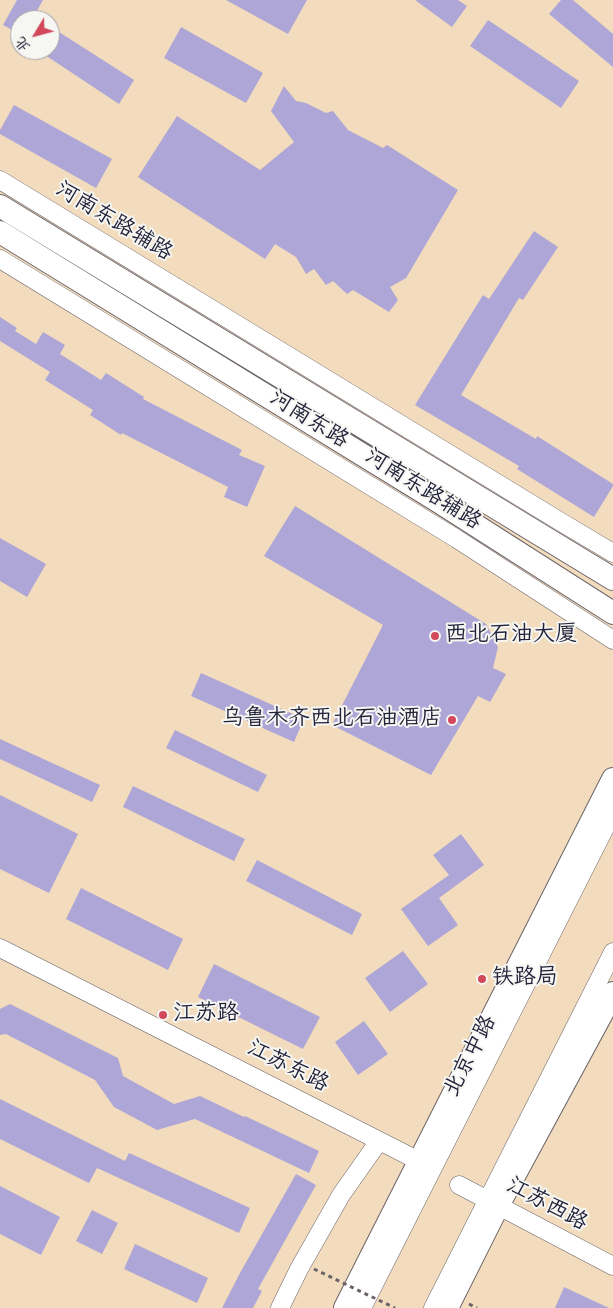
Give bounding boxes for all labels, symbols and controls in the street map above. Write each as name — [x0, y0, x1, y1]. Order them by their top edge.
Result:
north arrow — [10, 10, 60, 60]
text: 北 — [11, 32, 36, 56]
street label: 河南东路辅路 — [50, 178, 176, 268]
street label: 河南东路 — [264, 386, 352, 456]
street label: 河南东路辅路 — [359, 445, 485, 537]
place label: 西北石油大厦 — [445, 623, 577, 649]
marker: 西北石油大厦 — [429, 630, 441, 642]
place label: 乌鲁木齐西北石油酒店 — [222, 707, 442, 733]
marker: 乌鲁木齐西北石油酒店 — [446, 714, 458, 726]
place label: 铁路局 — [492, 966, 558, 992]
marker: 铁路局 — [476, 973, 488, 985]
place label: 江苏路 — [173, 1002, 239, 1028]
marker: 江苏路 — [157, 1009, 169, 1021]
street label: 北京中路 — [440, 1012, 504, 1102]
street label: 江苏东路 — [242, 1036, 332, 1100]
street label: 江苏西路 — [501, 1174, 591, 1238]

